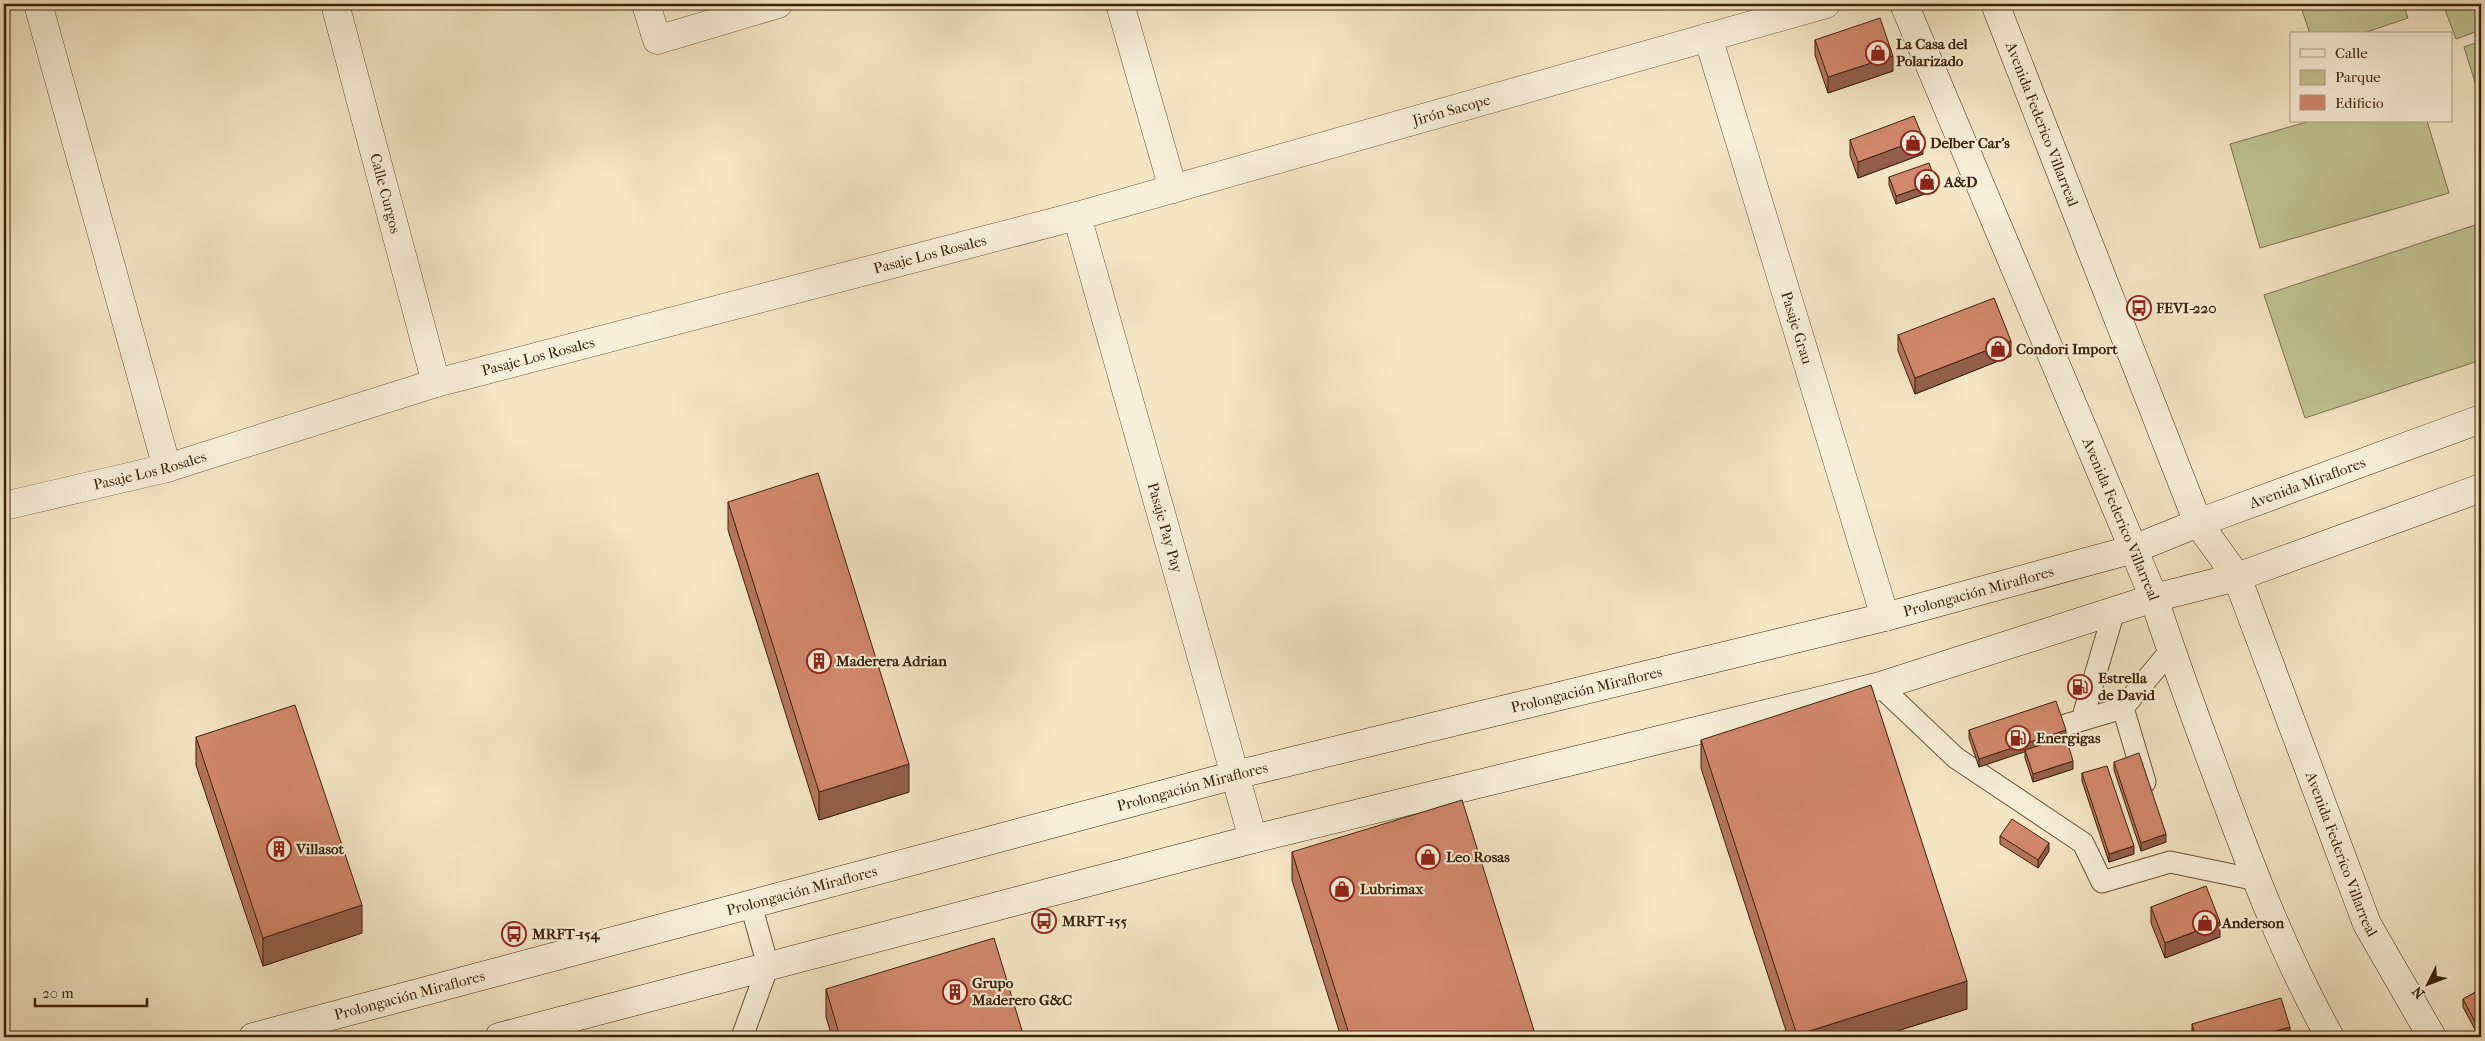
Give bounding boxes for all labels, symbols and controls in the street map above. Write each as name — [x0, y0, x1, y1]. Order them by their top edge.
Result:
legend — [2290, 32, 2452, 122]
place label: La Casa del Polarizado — [1896, 35, 1968, 70]
street label: Avenida Federico Villarreal — [2001, 38, 2082, 209]
shop icon: La Casa del Polarizado — [1865, 40, 1891, 66]
text: Calle — [2335, 44, 2368, 62]
text: Parque — [2335, 68, 2381, 86]
street label: Jirón Sacope — [1409, 90, 1493, 130]
text: Edificio — [2335, 94, 2384, 112]
shop icon: Delber Car's — [1900, 130, 1926, 156]
place label: Delber Car's — [1930, 134, 2010, 152]
street label: Calle Curgos — [366, 151, 405, 236]
shop icon: A&D — [1914, 169, 1940, 195]
place label: A&D — [1943, 173, 1978, 191]
street label: Pasaje Los Rosales — [872, 231, 989, 278]
street label: Pasaje Grau — [1777, 289, 1816, 367]
bus stop icon: FEVI-220 — [2126, 295, 2152, 321]
place label: FEVI-220 — [2155, 299, 2216, 317]
street label: Pasaje Los Rosales — [480, 333, 597, 380]
shop icon: Condori Import — [1985, 336, 2011, 362]
place label: Condori Import — [2016, 340, 2118, 358]
street label: Avenida Federico Villarreal — [2078, 434, 2163, 603]
street label: Pasaje Los Rosales — [91, 447, 209, 494]
street label: Avenida Miraflores — [2246, 453, 2368, 513]
street label: Pasaje Pay Pay — [1144, 480, 1187, 576]
street label: Prolongación Miraflores — [1901, 562, 2056, 621]
building icon: Maderera Adrian — [806, 648, 832, 674]
place label: Maderera Adrian — [835, 652, 947, 670]
street label: Prolongación Miraflores — [1509, 662, 1664, 717]
place label: Estrella de David — [2098, 669, 2156, 704]
fuel station icon: Estrella de David — [2067, 674, 2093, 700]
fuel station icon: Energigas — [2005, 725, 2031, 751]
place label: Energigas — [2036, 729, 2101, 747]
street label: Prolongación Miraflores — [1115, 758, 1270, 815]
street label: Avenida Federico Villarreal — [2301, 768, 2381, 940]
building icon: Villasot — [266, 836, 292, 862]
place label: Villasot — [295, 840, 344, 858]
shop icon: Leo Rosas — [1415, 844, 1441, 870]
place label: Leo Rosas — [1446, 848, 1510, 866]
street label: Prolongación Miraflores — [724, 862, 880, 919]
shop icon: Lubrimax — [1329, 876, 1355, 902]
place label: Lubrimax — [1360, 880, 1423, 898]
bus stop icon: MRFT-155 — [1031, 908, 1057, 934]
shop icon: Anderson — [2192, 910, 2218, 936]
place label: MRFT-155 — [1061, 912, 1128, 930]
place label: Anderson — [2221, 914, 2284, 932]
bus stop icon: MRFT-154 — [501, 921, 527, 947]
place label: MRFT-154 — [531, 925, 601, 943]
north arrow — [2402, 958, 2452, 1008]
street label: Prolongación Miraflores — [332, 966, 487, 1024]
place label: Grupo Maderero G&C — [971, 974, 1072, 1009]
scale bar — [35, 976, 148, 1008]
building icon: Grupo Maderero G&C — [942, 979, 968, 1005]
text: N — [2409, 982, 2429, 1002]
text: 20 m — [42, 984, 74, 1002]

